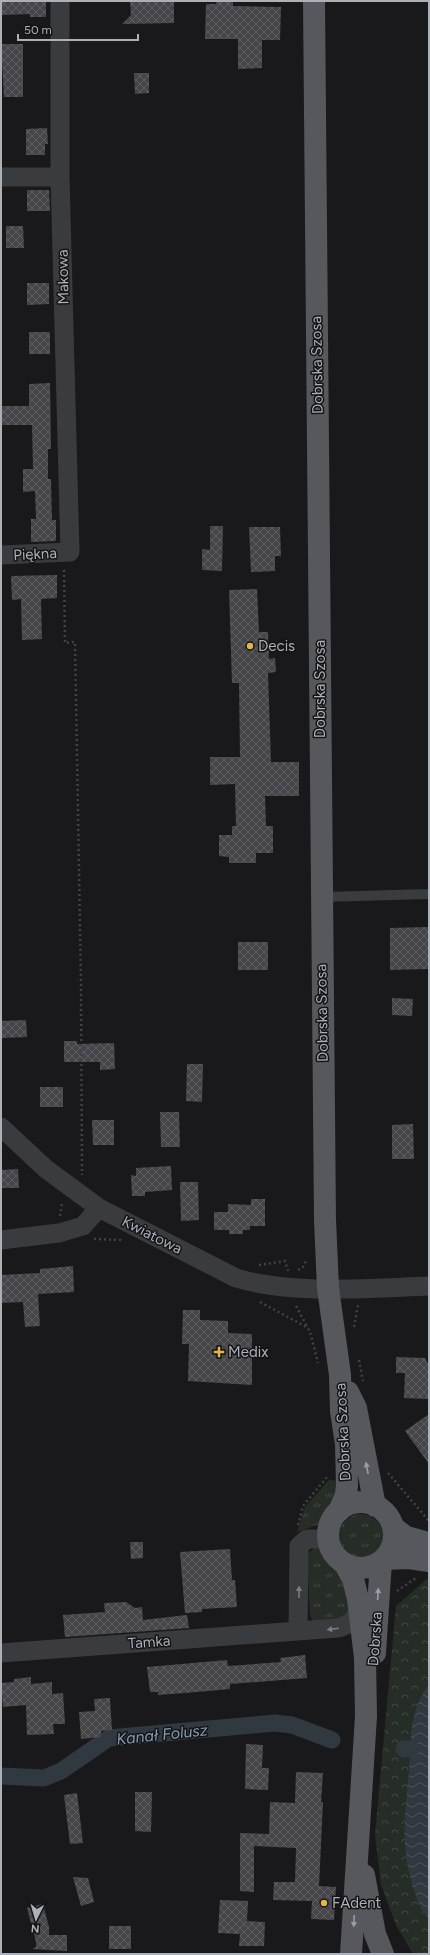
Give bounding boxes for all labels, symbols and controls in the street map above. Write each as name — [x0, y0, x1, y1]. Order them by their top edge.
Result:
scale bar — [18, 16, 138, 42]
text: 50 m — [24, 23, 52, 37]
street label: Makowa — [54, 249, 72, 305]
street label: Dobrska Szosa — [307, 316, 327, 414]
street label: Piękna — [13, 544, 57, 564]
place label: Decis — [258, 637, 295, 655]
street label: Dobrska Szosa — [311, 640, 329, 738]
marker: Decis — [245, 641, 255, 651]
street label: Dobrska Szosa — [312, 964, 332, 1062]
street label: Kwiatowa — [119, 1212, 185, 1258]
place label: Medix — [228, 1343, 268, 1361]
marker: Medix — [213, 1346, 225, 1358]
street label: Dobrska Szosa — [331, 1382, 355, 1482]
one-way arrow — [363, 1461, 369, 1474]
one-way arrow — [296, 1585, 302, 1598]
one-way arrow — [375, 1588, 382, 1600]
street label: Dobrska — [364, 1611, 386, 1667]
one-way arrow — [327, 1626, 339, 1632]
street label: Tamka — [127, 1632, 171, 1652]
water label: Kanał Folusz — [116, 1720, 209, 1749]
place label: FAdent — [332, 1894, 382, 1912]
marker: FAdent — [319, 1898, 329, 1908]
north arrow — [16, 1899, 56, 1939]
one-way arrow — [350, 1915, 357, 1927]
text: N — [30, 1922, 40, 1935]

